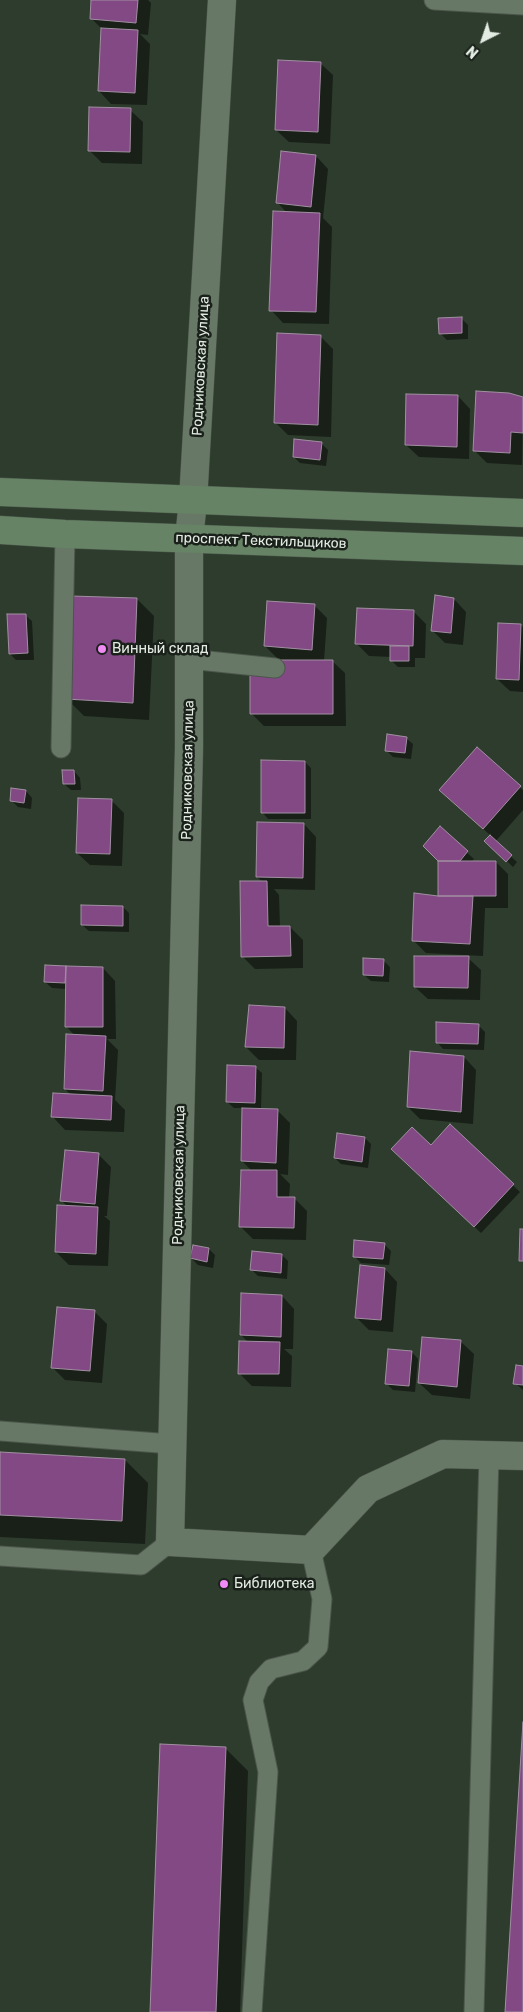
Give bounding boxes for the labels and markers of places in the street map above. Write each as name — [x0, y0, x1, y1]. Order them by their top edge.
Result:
place label: Винный склад — [112, 641, 208, 657]
marker: Винный склад — [96, 643, 108, 655]
place label: Библиотека — [234, 1576, 315, 1592]
marker: Библиотека — [218, 1578, 230, 1590]

